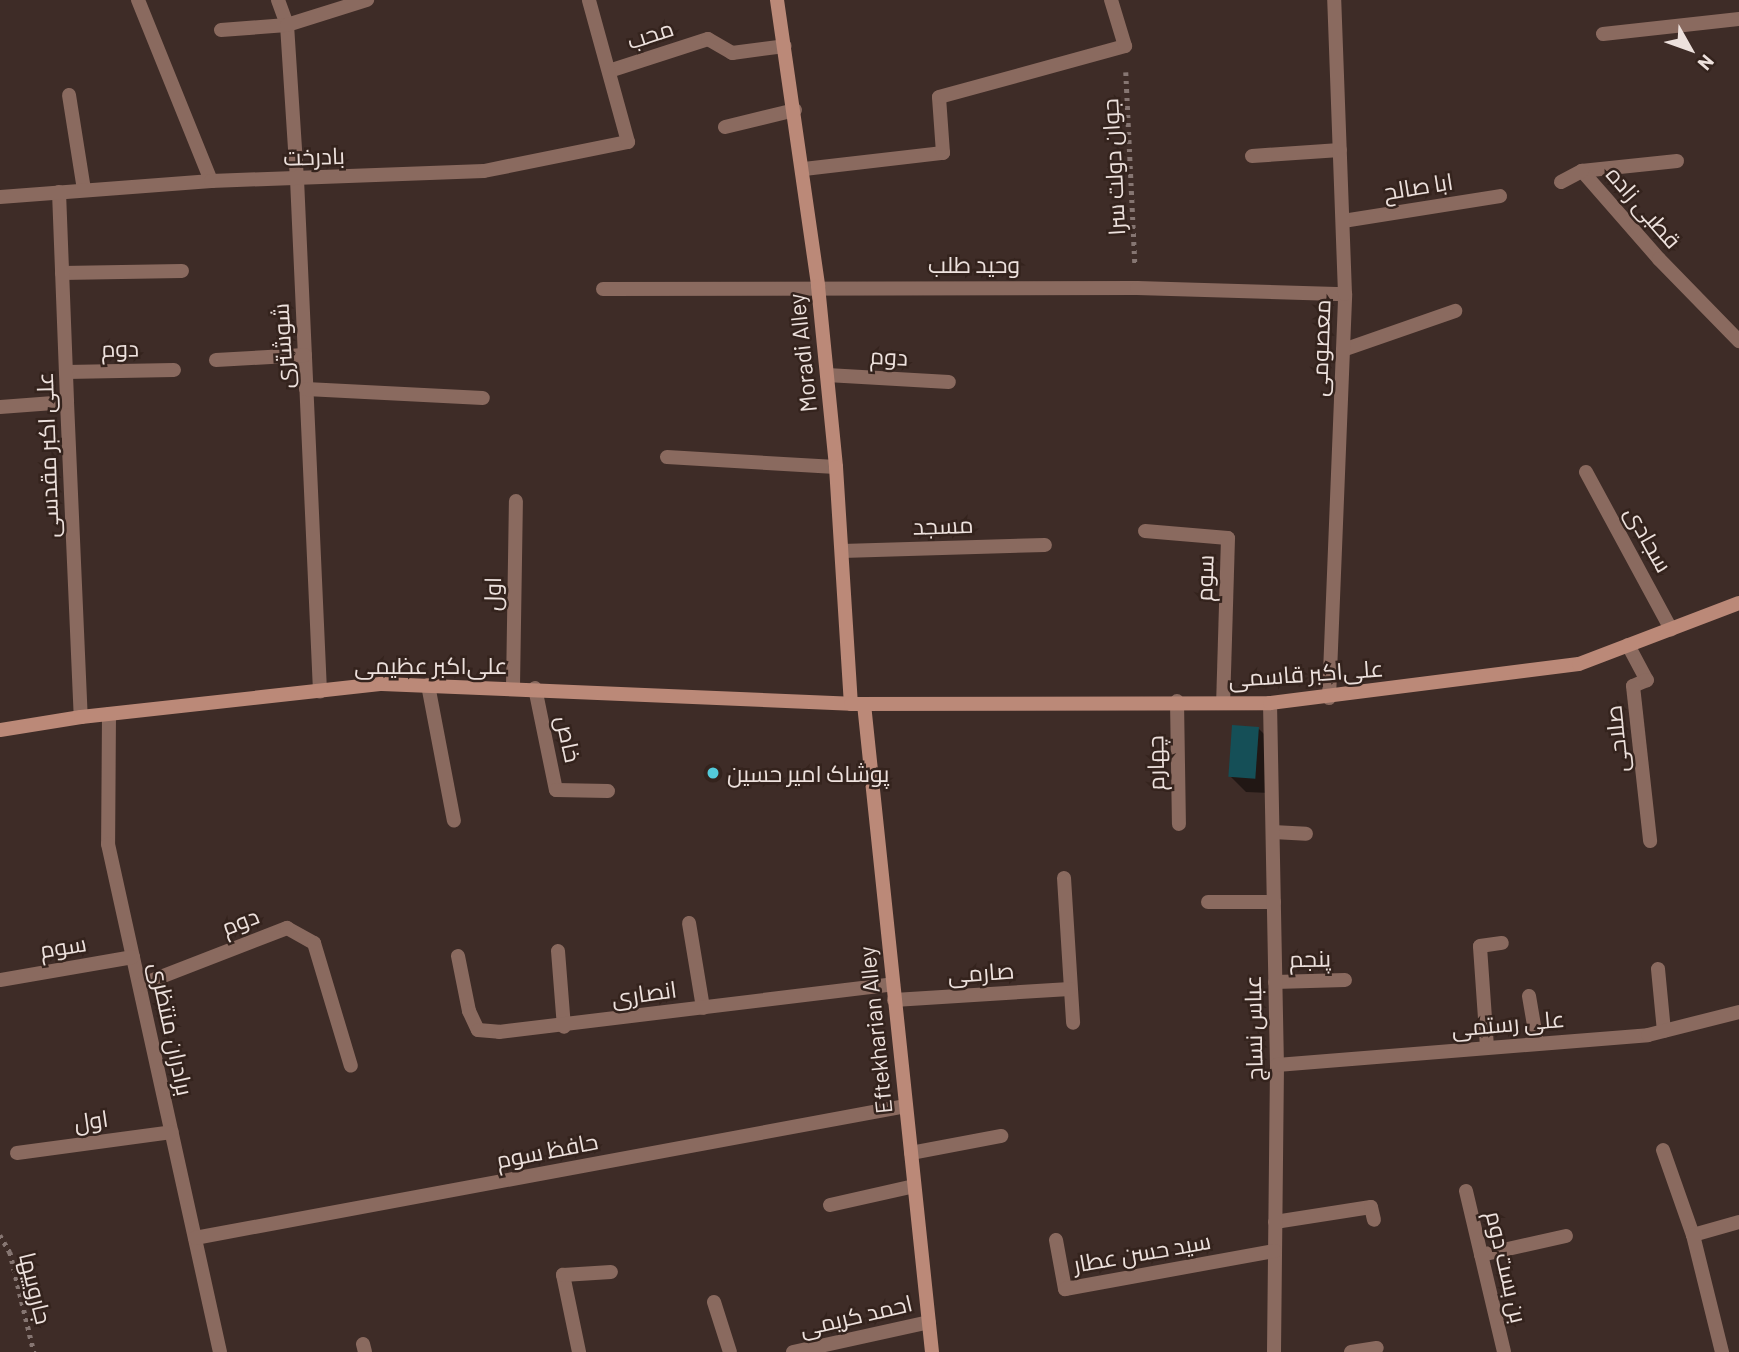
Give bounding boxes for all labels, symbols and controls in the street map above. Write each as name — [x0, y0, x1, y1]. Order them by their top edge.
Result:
street label: محب — [623, 14, 677, 54]
north arrow — [1655, 14, 1725, 84]
text: N — [1694, 51, 1719, 75]
street label: جوان دولت سرا — [1096, 98, 1130, 236]
street label: بادرخت — [283, 141, 345, 171]
street label: قطبی زاده — [1601, 160, 1687, 254]
street label: ابا صالح — [1381, 167, 1455, 205]
street label: وحید طلب — [928, 250, 1020, 278]
street label: Moradi Alley — [782, 292, 822, 414]
street label: معصومی — [1305, 299, 1335, 397]
street label: شوشتری — [266, 303, 298, 389]
street label: دوم — [101, 334, 139, 362]
street label: دوم — [869, 341, 909, 371]
street label: علی اکبر مقدسی — [30, 372, 64, 538]
street label: سجادی — [1620, 501, 1678, 577]
street label: مسجد — [912, 510, 974, 540]
street label: سوم — [1189, 554, 1219, 602]
street label: اول — [478, 577, 506, 611]
street label: علی‌اکبر عظیمی — [354, 651, 508, 679]
street label: علی‌اکبر قاسمی — [1227, 654, 1385, 692]
street label: صلاحی — [1599, 704, 1633, 774]
street label: خاص — [551, 713, 587, 765]
street label: چهارم — [1141, 735, 1169, 791]
place label: پوشاک امیر حسین — [727, 759, 889, 787]
marker: پوشاک امیر حسین — [705, 765, 721, 781]
street label: دوم — [217, 901, 263, 941]
street label: سوم — [38, 929, 88, 963]
street label: پنجم — [1289, 944, 1331, 972]
street label: Eftekharian Alley — [852, 945, 898, 1115]
street label: صارمی — [947, 956, 1015, 988]
street label: برادران منتظری — [144, 960, 200, 1098]
street label: انصاری — [610, 975, 678, 1011]
street label: عباس نساج — [1238, 975, 1268, 1081]
street label: علی رستمی — [1450, 1004, 1566, 1042]
street label: اول — [72, 1104, 110, 1136]
street label: حافظ سوم — [494, 1127, 600, 1173]
street label: بن بست دوم — [1481, 1208, 1533, 1326]
street label: سید حسن عطار — [1071, 1226, 1213, 1278]
street label: جاروییها — [14, 1249, 58, 1327]
street label: احمد کریمی — [797, 1289, 915, 1341]

